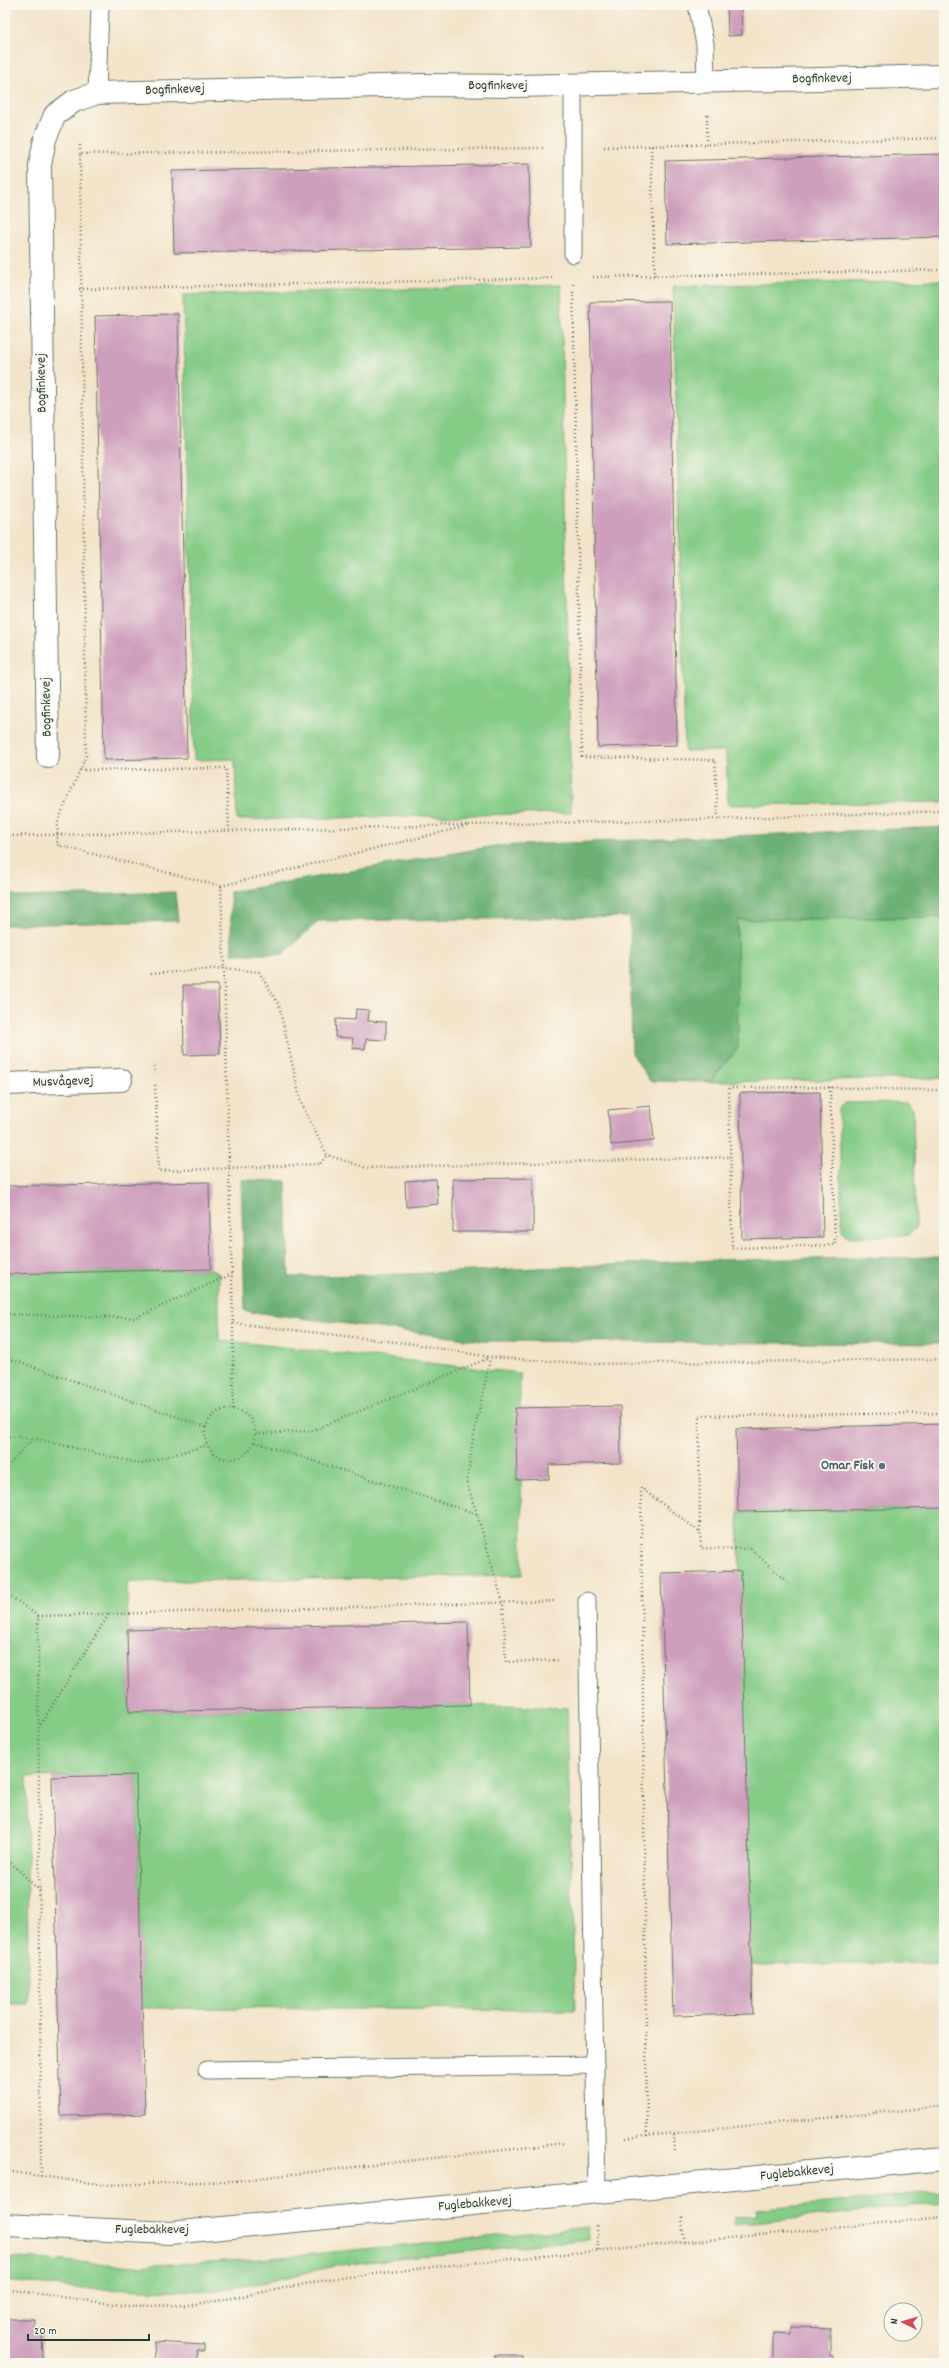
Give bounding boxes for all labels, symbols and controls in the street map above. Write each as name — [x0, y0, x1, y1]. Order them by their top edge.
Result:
street label: Bogfinkevej — [792, 68, 852, 90]
street label: Bogfinkevej — [468, 76, 528, 96]
street label: Bogfinkevej — [145, 79, 205, 101]
street label: Bogfinkevej — [31, 353, 53, 413]
street label: Bogfinkevej — [36, 677, 58, 737]
street label: Musvågevej — [32, 1071, 94, 1093]
place label: Omar Fisk — [821, 1456, 874, 1476]
marker: Omar Fisk — [877, 1461, 887, 1471]
street label: Fuglebakkevej — [759, 2159, 835, 2187]
street label: Fuglebakkevej — [437, 2191, 513, 2217]
street label: Fuglebakkevej — [115, 2220, 189, 2240]
north arrow — [883, 2302, 923, 2342]
scale bar — [28, 2316, 149, 2342]
text: N — [887, 2317, 903, 2325]
text: 20 m — [34, 2323, 57, 2340]

